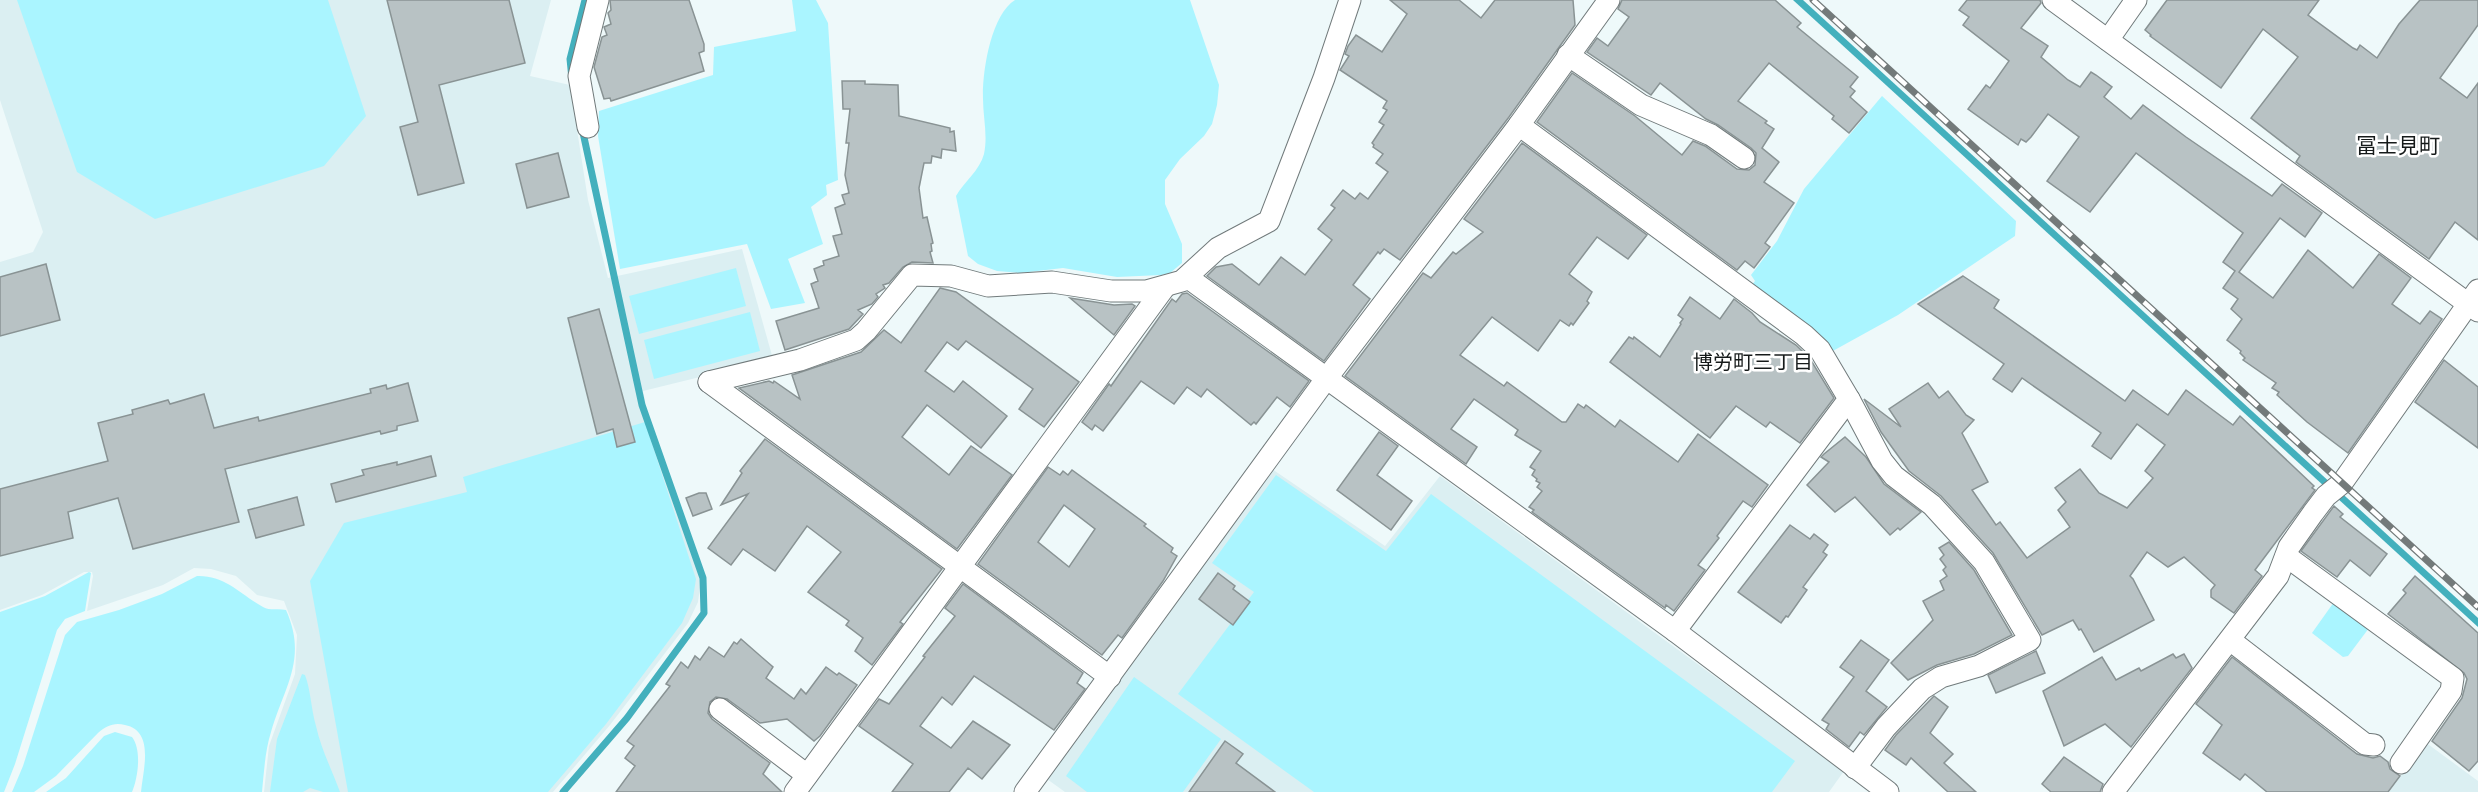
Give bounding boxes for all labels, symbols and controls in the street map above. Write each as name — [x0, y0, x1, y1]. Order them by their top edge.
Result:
district label: 冨士見町 — [2356, 134, 2440, 157]
district label: 博労町三丁目 — [1693, 351, 1813, 373]

